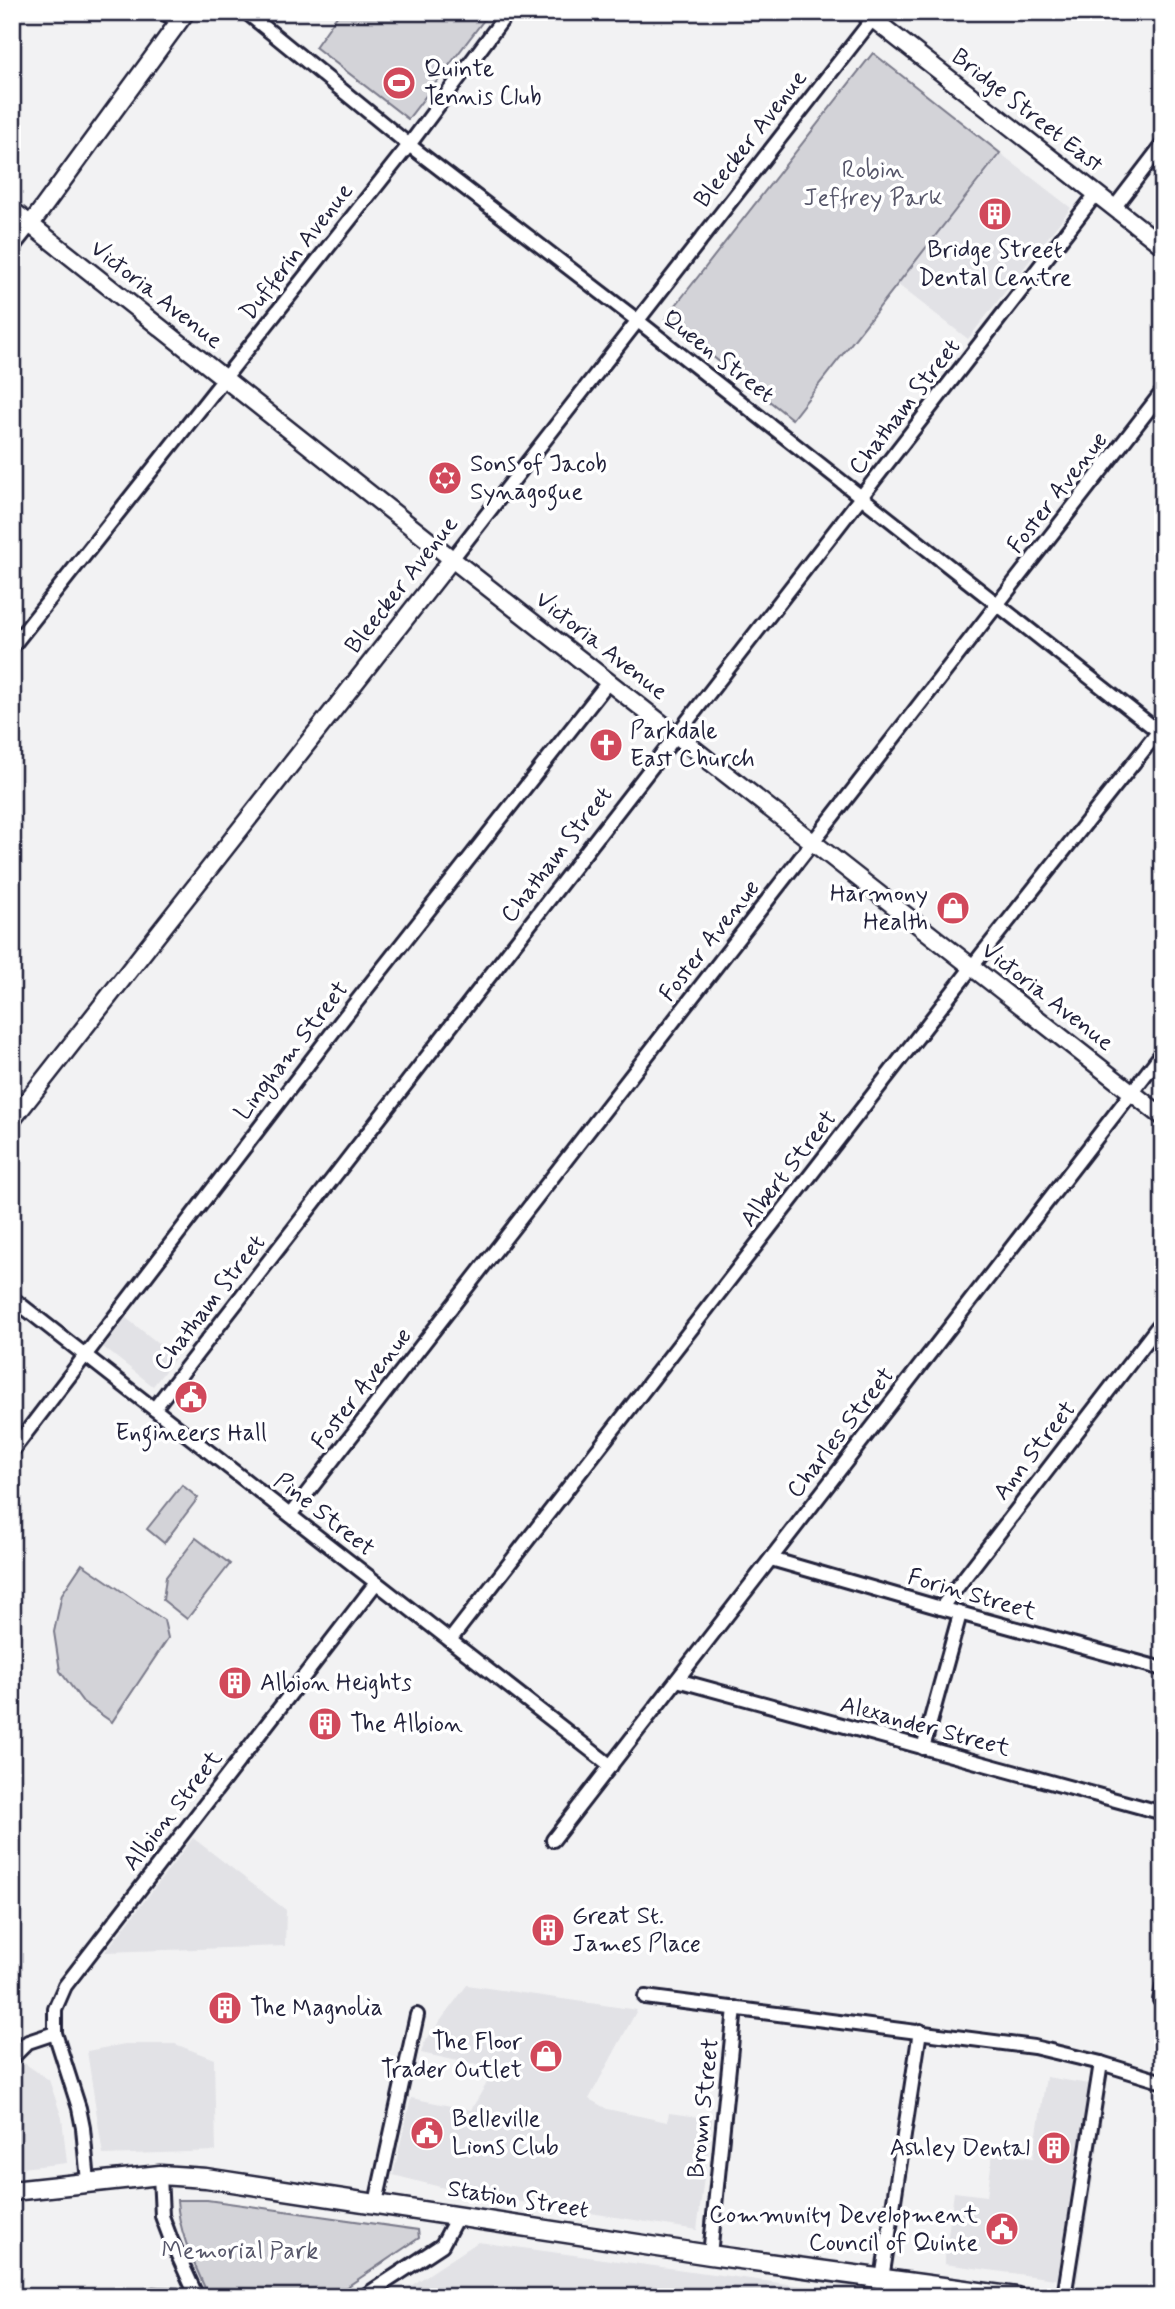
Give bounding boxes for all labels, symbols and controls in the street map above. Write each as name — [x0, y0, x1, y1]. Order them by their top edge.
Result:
street label: Bridge Street East — [945, 42, 1110, 180]
place label: Quinte Tennis Club — [424, 54, 542, 113]
sports icon: Quinte Tennis Club — [380, 64, 418, 102]
street label: Bleecker Avenue — [687, 64, 815, 214]
park label: Robin Jeffrey Park — [803, 155, 943, 214]
street label: Dufferin Avenue — [234, 177, 361, 327]
building icon: Bridge Street Dental Centre — [976, 195, 1014, 233]
street label: Victoria Avenue — [83, 233, 229, 357]
place label: Bridge Street Dental Centre — [918, 235, 1072, 294]
street label: Queen Street — [656, 303, 780, 411]
street label: Chatham Street — [842, 333, 968, 481]
street label: Foster Avenue — [1001, 426, 1115, 560]
place label: Sons of Jacob Synagogue — [470, 449, 607, 511]
synagogue icon: Sons of Jacob Synagogue — [426, 459, 464, 497]
street label: Bleecker Avenue — [338, 510, 466, 660]
street label: Victoria Avenue — [528, 584, 674, 708]
place label: Parkdale East Church — [630, 716, 755, 775]
church icon: Parkdale East Church — [587, 726, 625, 764]
street label: Chatham Street — [494, 781, 620, 929]
street label: Foster Avenue — [653, 874, 767, 1008]
place label: Harmony Health — [830, 879, 928, 938]
shop icon: Harmony Health — [934, 889, 972, 927]
street label: Victoria Avenue — [974, 935, 1120, 1059]
street label: Lingham Street — [228, 975, 358, 1128]
street label: Albert Street — [734, 1104, 844, 1234]
street label: Chatham Street — [147, 1229, 273, 1377]
street label: Foster Avenue — [305, 1322, 419, 1456]
street label: Charles Street — [780, 1361, 902, 1505]
public building icon: Engineers Hall — [172, 1378, 210, 1416]
street label: Ann Street — [987, 1395, 1083, 1507]
place label: Engineers Hall — [115, 1418, 267, 1452]
street label: Pine Street — [267, 1466, 381, 1564]
street label: Forin Street — [904, 1562, 1040, 1628]
building icon: Albion Heights — [216, 1664, 254, 1702]
place label: Albion Heights — [260, 1668, 412, 1699]
street label: Alexander Street — [837, 1689, 1013, 1765]
building icon: The Albion — [306, 1705, 344, 1743]
place label: The Albion — [350, 1709, 463, 1740]
street label: Albion Street — [116, 1744, 230, 1878]
place label: Great St. James Place — [572, 1901, 701, 1960]
building icon: Great St. James Place — [529, 1911, 567, 1949]
building icon: The Magnolia — [206, 1989, 244, 2027]
place label: The Magnolia — [250, 1993, 383, 2024]
place label: The Floor Trader Outlet — [381, 2027, 522, 2086]
street label: Brown Street — [681, 2036, 727, 2180]
shop icon: The Floor Trader Outlet — [527, 2037, 565, 2075]
place label: Belleville Lions Club — [452, 2104, 559, 2163]
public building icon: Belleville Lions Club — [408, 2114, 446, 2152]
building icon: Ashley Dental — [1035, 2129, 1073, 2167]
place label: Ashley Dental — [890, 2133, 1030, 2164]
street label: Station Street — [445, 2174, 591, 2226]
place label: Community Development Council of Quinte — [709, 2200, 978, 2259]
public building icon: Community Development Council of Quinte — [983, 2210, 1021, 2248]
park label: Memorial Park — [162, 2236, 318, 2267]

